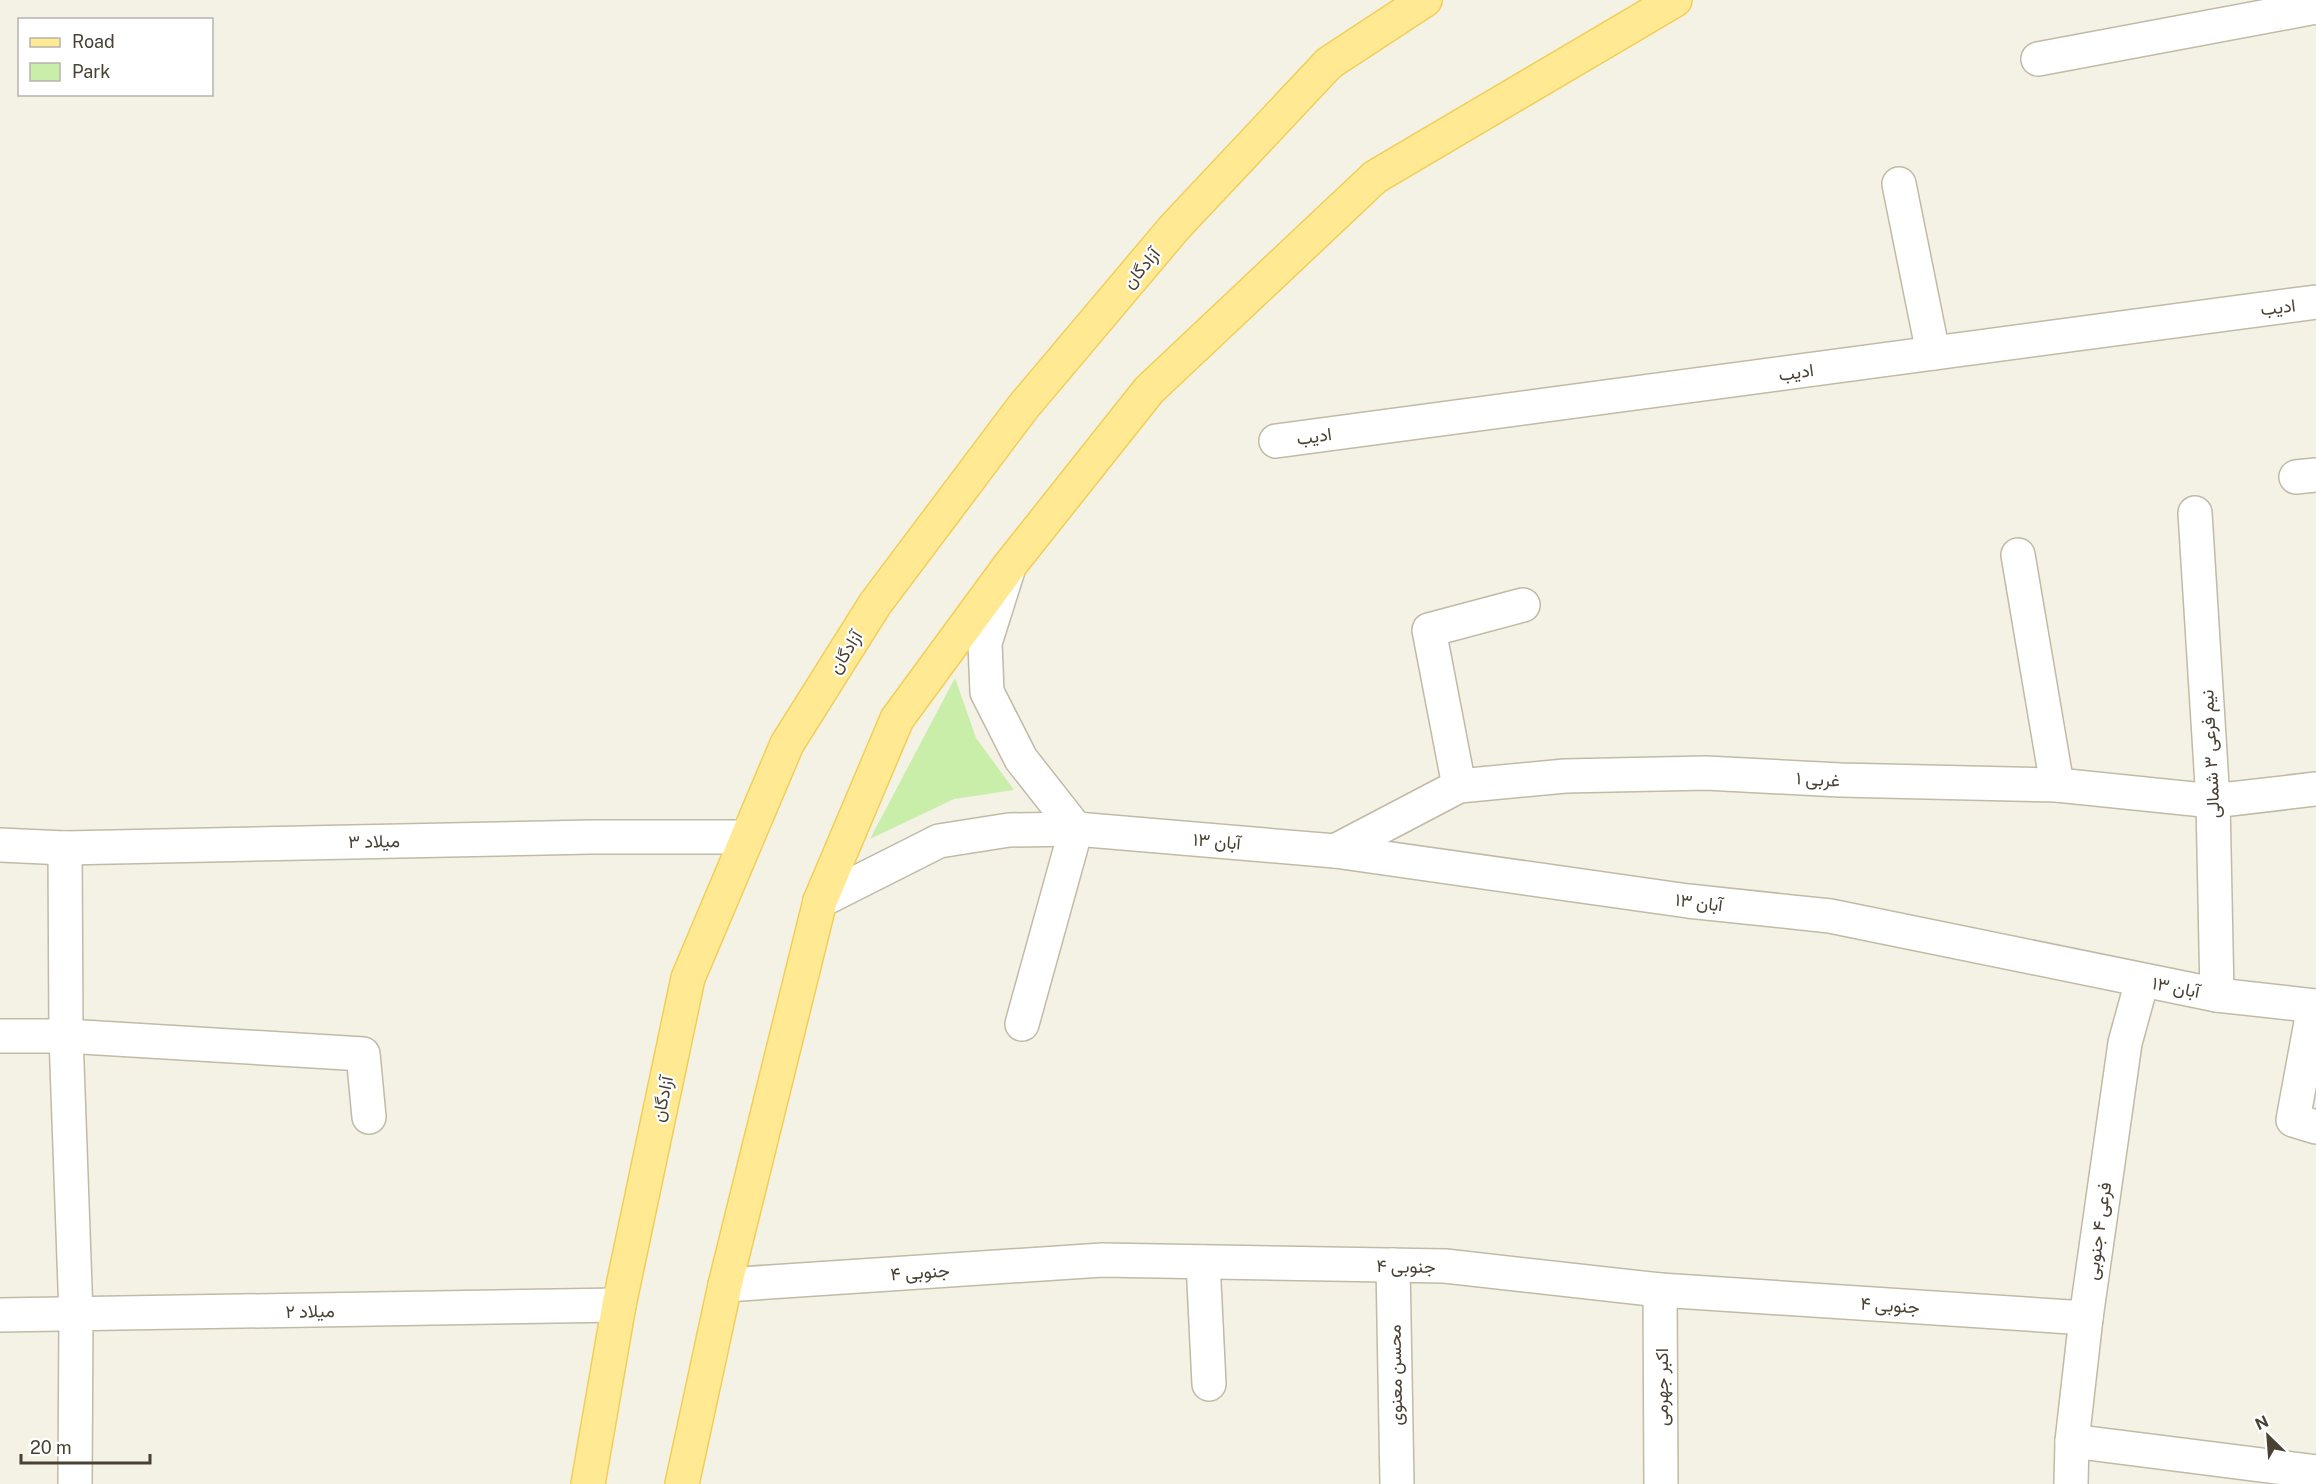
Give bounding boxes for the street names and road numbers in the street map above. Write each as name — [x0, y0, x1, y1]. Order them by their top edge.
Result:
street label: آزادگان — [1118, 242, 1166, 293]
street label: اديب — [2259, 294, 2297, 320]
street label: اديب — [1777, 359, 1815, 385]
street label: اديب — [1295, 423, 1333, 449]
street label: آزادگان — [824, 625, 868, 678]
street label: نیم فرعی ۳ شمالی — [2196, 689, 2226, 819]
street label: ۱ غربی — [1795, 767, 1841, 792]
street label: ۱۳ آبان — [1192, 828, 1244, 854]
street label: میلاد ۳ — [348, 830, 400, 852]
street label: ۱۳ آبان — [1674, 889, 1726, 916]
street label: ۱۳ آبان — [2151, 972, 2203, 1002]
street label: آزادگان — [647, 1072, 678, 1124]
street label: فرعی ۴ جنوبی — [2081, 1181, 2116, 1281]
street label: ۴ جنوبی — [1376, 1255, 1436, 1278]
street label: ۴ جنوبی — [890, 1259, 950, 1286]
street label: ۴ جنوبی — [1860, 1292, 1920, 1319]
street label: میلاد ۲ — [285, 1300, 335, 1322]
street label: محسن معنوی — [1384, 1324, 1407, 1426]
street label: اکبر جهرمی — [1651, 1348, 1673, 1426]

